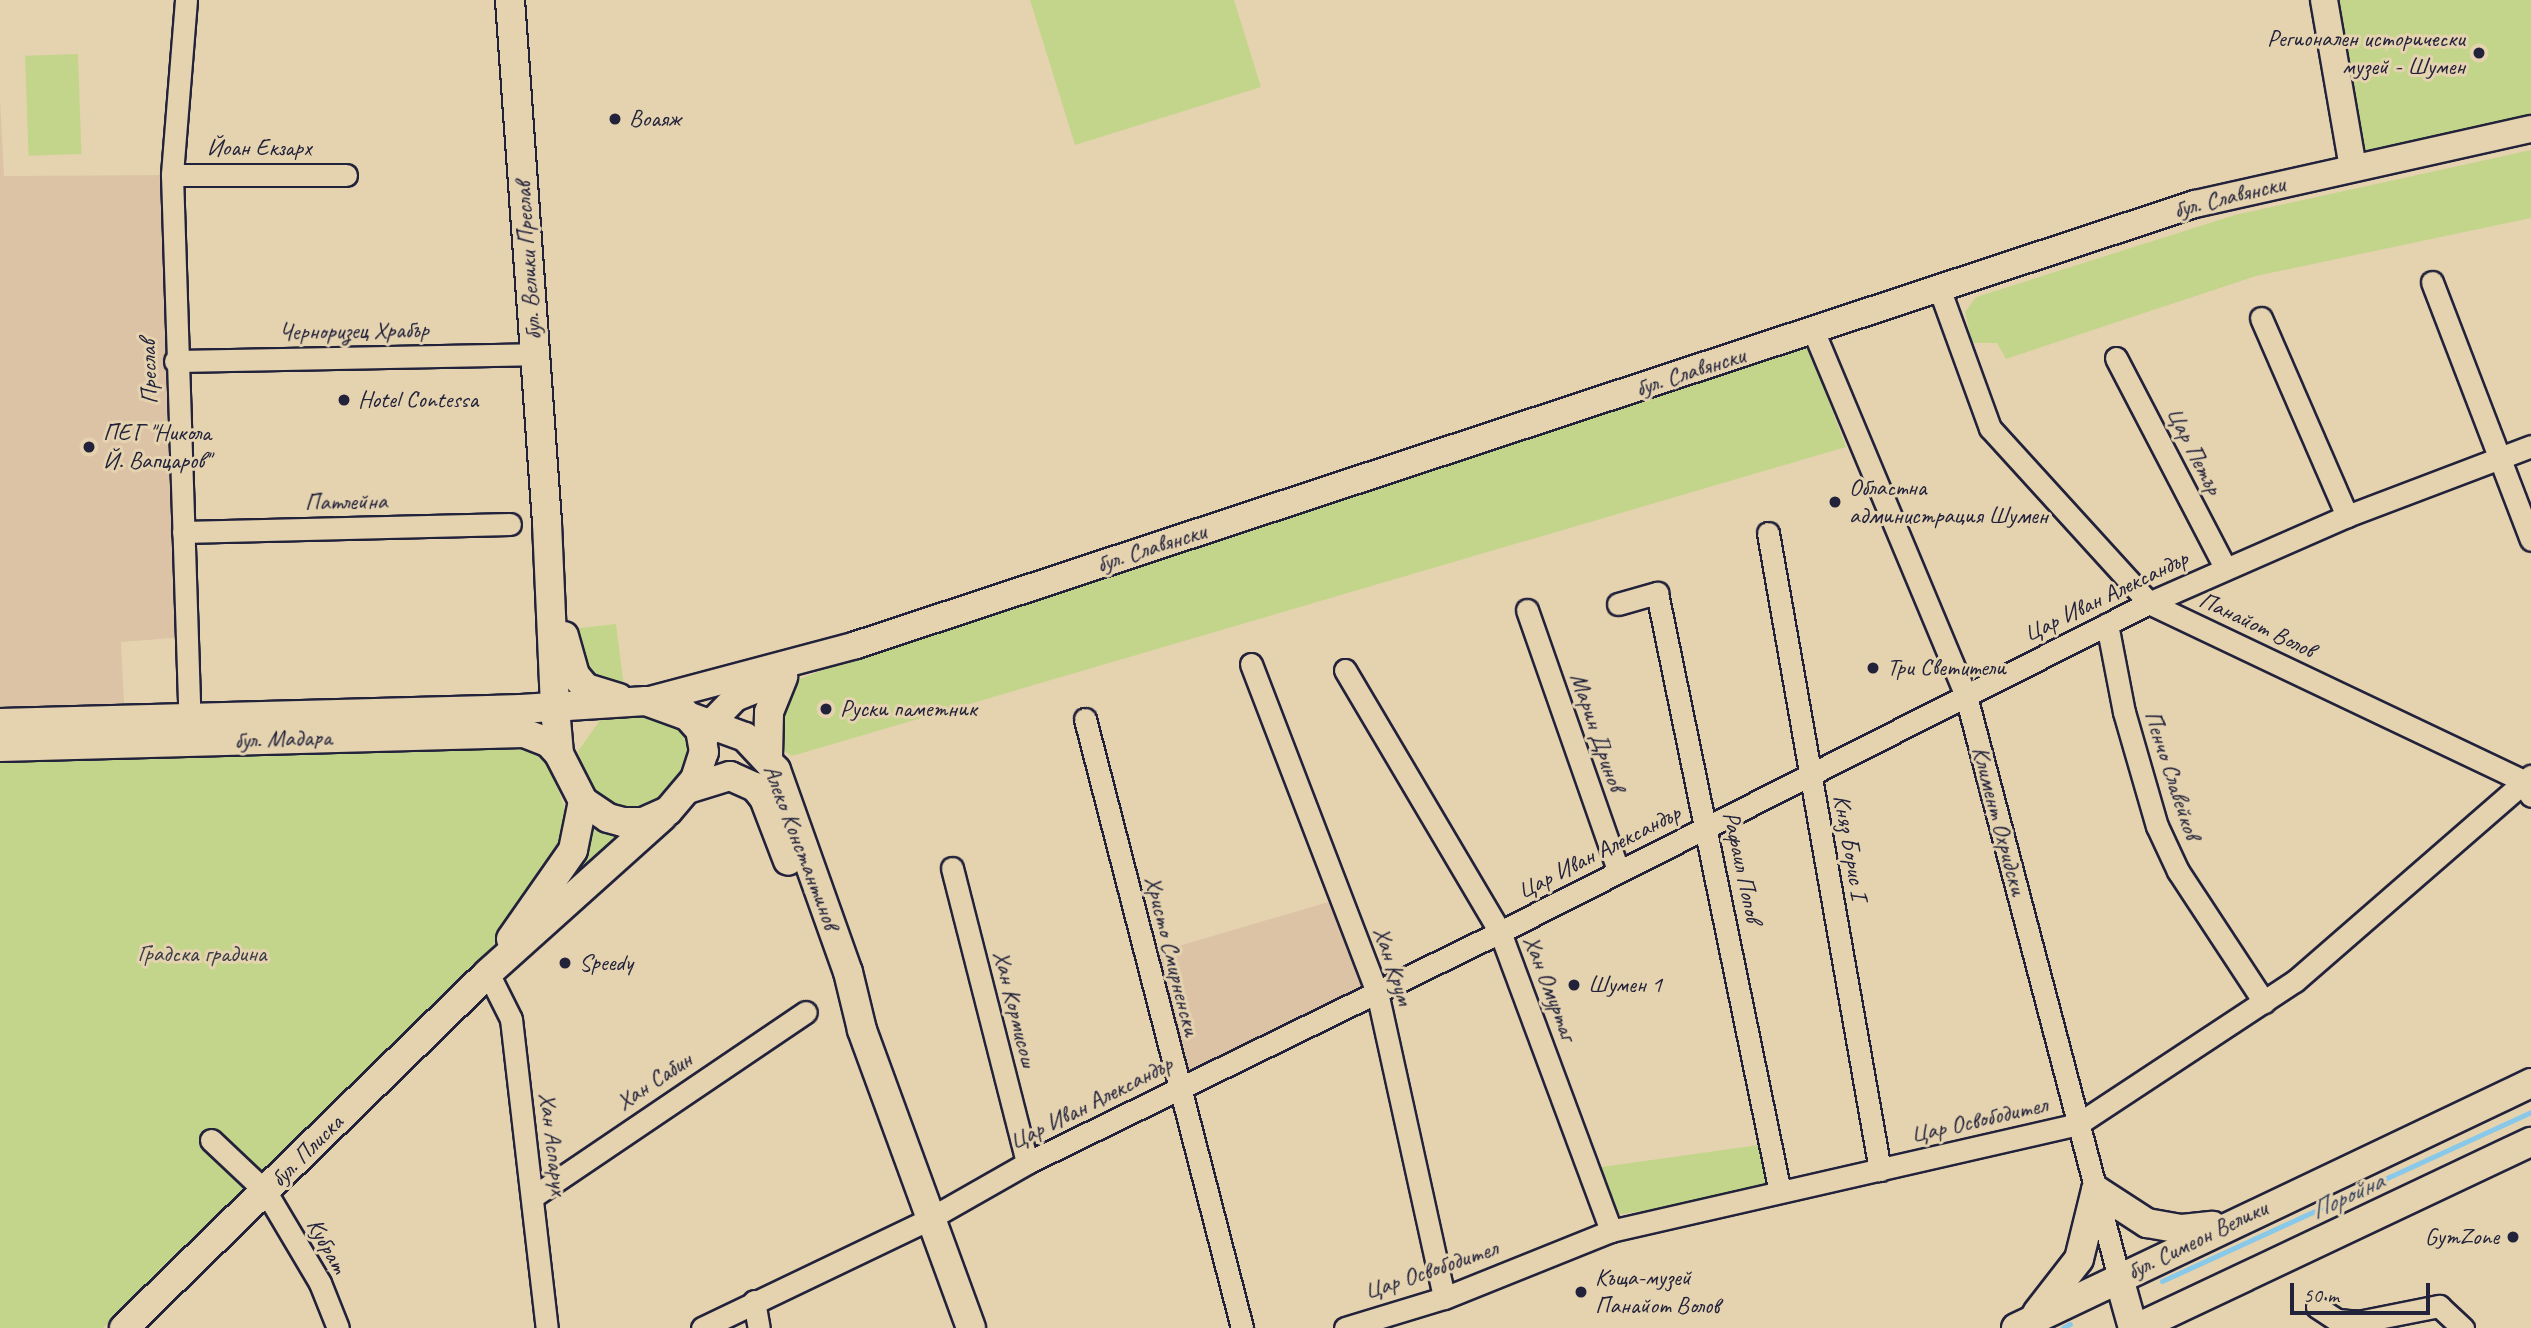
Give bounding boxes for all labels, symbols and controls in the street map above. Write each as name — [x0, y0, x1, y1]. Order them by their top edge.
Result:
place label: Регионален исторически музей - Шумен — [2267, 25, 2465, 81]
marker: Регионален исторически музей - Шумен — [2471, 45, 2487, 61]
place label: Воаяж — [629, 105, 681, 133]
marker: Воаяж — [607, 111, 623, 127]
street label: Йоан Екзарх — [206, 134, 312, 162]
street label: бул. Славянски — [2171, 169, 2287, 225]
street label: бул. Велики Преслав — [508, 181, 548, 341]
street label: Черноризец Храбър — [279, 315, 429, 347]
street label: Преслав — [133, 339, 165, 405]
street label: бул. Славянски — [1632, 341, 1748, 403]
place label: Hotel Contessa — [358, 386, 478, 414]
marker: Hotel Contessa — [336, 392, 352, 408]
street label: Цар Петър — [2160, 403, 2228, 499]
place label: ПЕГ "Никола Й. Вапцаров" — [103, 419, 211, 475]
marker: ПЕГ "Никола Й. Вапцаров" — [81, 439, 97, 455]
place label: Областна администрация Шумен — [1849, 474, 2046, 530]
street label: Патлейна — [304, 487, 388, 517]
marker: Областна администрация Шумен — [1827, 494, 1843, 510]
street label: бул. Славянски — [1093, 517, 1209, 579]
street label: Цар Иван Александър — [2019, 544, 2193, 648]
street label: Панайот Волов — [2194, 585, 2320, 665]
place label: Три Светители — [1887, 654, 2009, 682]
marker: Три Светители — [1865, 660, 1881, 676]
street label: Марин Дринов — [1563, 669, 1631, 795]
place label: Руски паметник — [840, 695, 975, 723]
marker: Руски паметник — [818, 701, 834, 717]
street label: Пенчо Славейков — [2137, 706, 2207, 844]
street label: бул. Мадара — [234, 723, 332, 755]
street label: Климент Охридски — [1965, 743, 2033, 899]
street label: Алеко Константинов — [757, 762, 845, 932]
street label: Княз Борис I — [1827, 792, 1873, 902]
street label: Цар Иван Александър — [1513, 798, 1685, 906]
street label: Рафаил Попов — [1716, 809, 1768, 925]
street label: Христо Смирненски — [1139, 874, 1205, 1038]
street label: Хан Крум — [1367, 923, 1419, 1009]
street label: Хан Омуртаг — [1517, 932, 1583, 1044]
park label: Градска градина — [136, 940, 268, 968]
street label: Хан Кормисош — [986, 946, 1044, 1072]
place label: Speedy — [579, 949, 633, 977]
marker: Speedy — [557, 955, 573, 971]
place label: Шумен 1 — [1588, 971, 1662, 999]
marker: Шумен 1 — [1566, 977, 1582, 993]
street label: Хан Сабин — [609, 1044, 699, 1118]
street label: Цар Иван Александър — [1005, 1049, 1177, 1157]
street label: Хан Аспарух — [532, 1090, 574, 1198]
street label: Цар Освободител — [1908, 1090, 2050, 1150]
street label: бул. Плиска — [265, 1109, 349, 1193]
water label: Поройна — [2306, 1166, 2388, 1226]
street label: бул. Симеон Велики — [2122, 1194, 2272, 1286]
street label: Кубрат — [300, 1213, 354, 1279]
place label: GymZone — [2425, 1223, 2499, 1251]
marker: GymZone — [2505, 1229, 2521, 1245]
street label: Цар Освободител — [1360, 1234, 1502, 1306]
place label: Къща-музей Панайот Волов — [1595, 1264, 1720, 1320]
scale bar — [2293, 1268, 2433, 1312]
text: 50 m — [2303, 1282, 2339, 1308]
marker: Къща-музей Панайот Волов — [1573, 1284, 1589, 1300]

